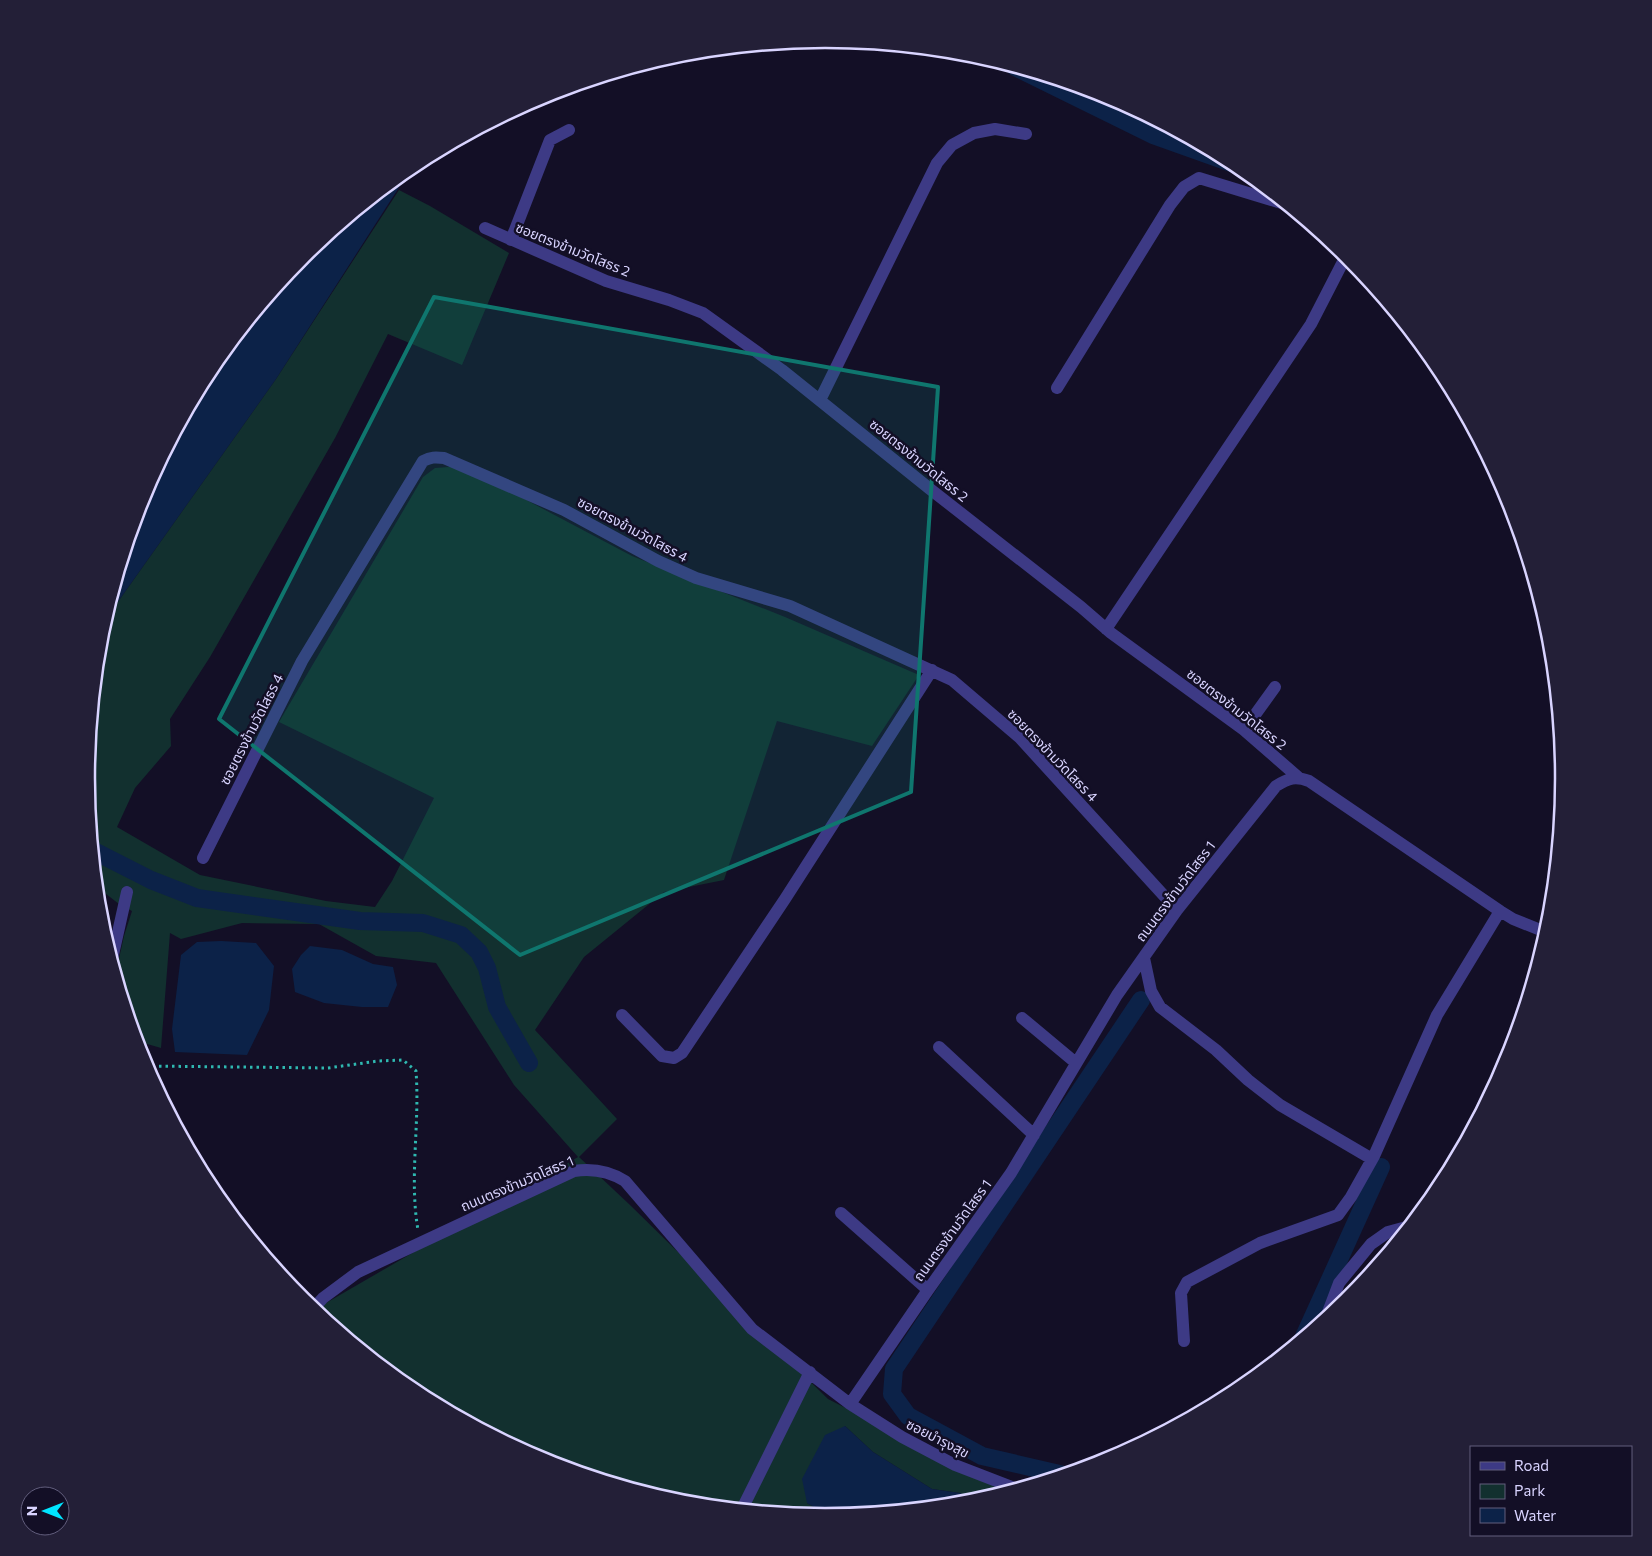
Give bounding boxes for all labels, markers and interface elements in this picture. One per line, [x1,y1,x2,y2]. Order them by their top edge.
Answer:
street label: ซอยตรงข้ามวัดโสธร 2 [513,218,633,280]
street label: ซอยตรงข้ามวัดโสธร 2 [866,415,972,505]
street label: ซอยตรงข้ามวัดโสธร 4 [575,493,692,566]
street label: ซอยตรงข้ามวัดโสธร 2 [1184,665,1290,753]
street label: ซอยตรงข้ามวัดโสธร 4 [216,670,287,787]
street label: ซอยตรงข้ามวัดโสธร 4 [1004,705,1102,805]
street label: ถนนตรงข้ามวัดโสธร 1 [1132,837,1218,945]
street label: ถนนตรงข้ามวัดโสธร 1 [458,1151,576,1215]
street label: ถนนตรงข้ามวัดโสธร 1 [909,1176,995,1284]
street label: ซอยบำรุงสุข [903,1415,972,1462]
legend [1470,1446,1632,1536]
text: Road [1514,1456,1549,1474]
text: Park [1514,1481,1545,1499]
north arrow [20,1486,70,1536]
text: N [23,1506,40,1516]
text: Water [1514,1506,1556,1524]

